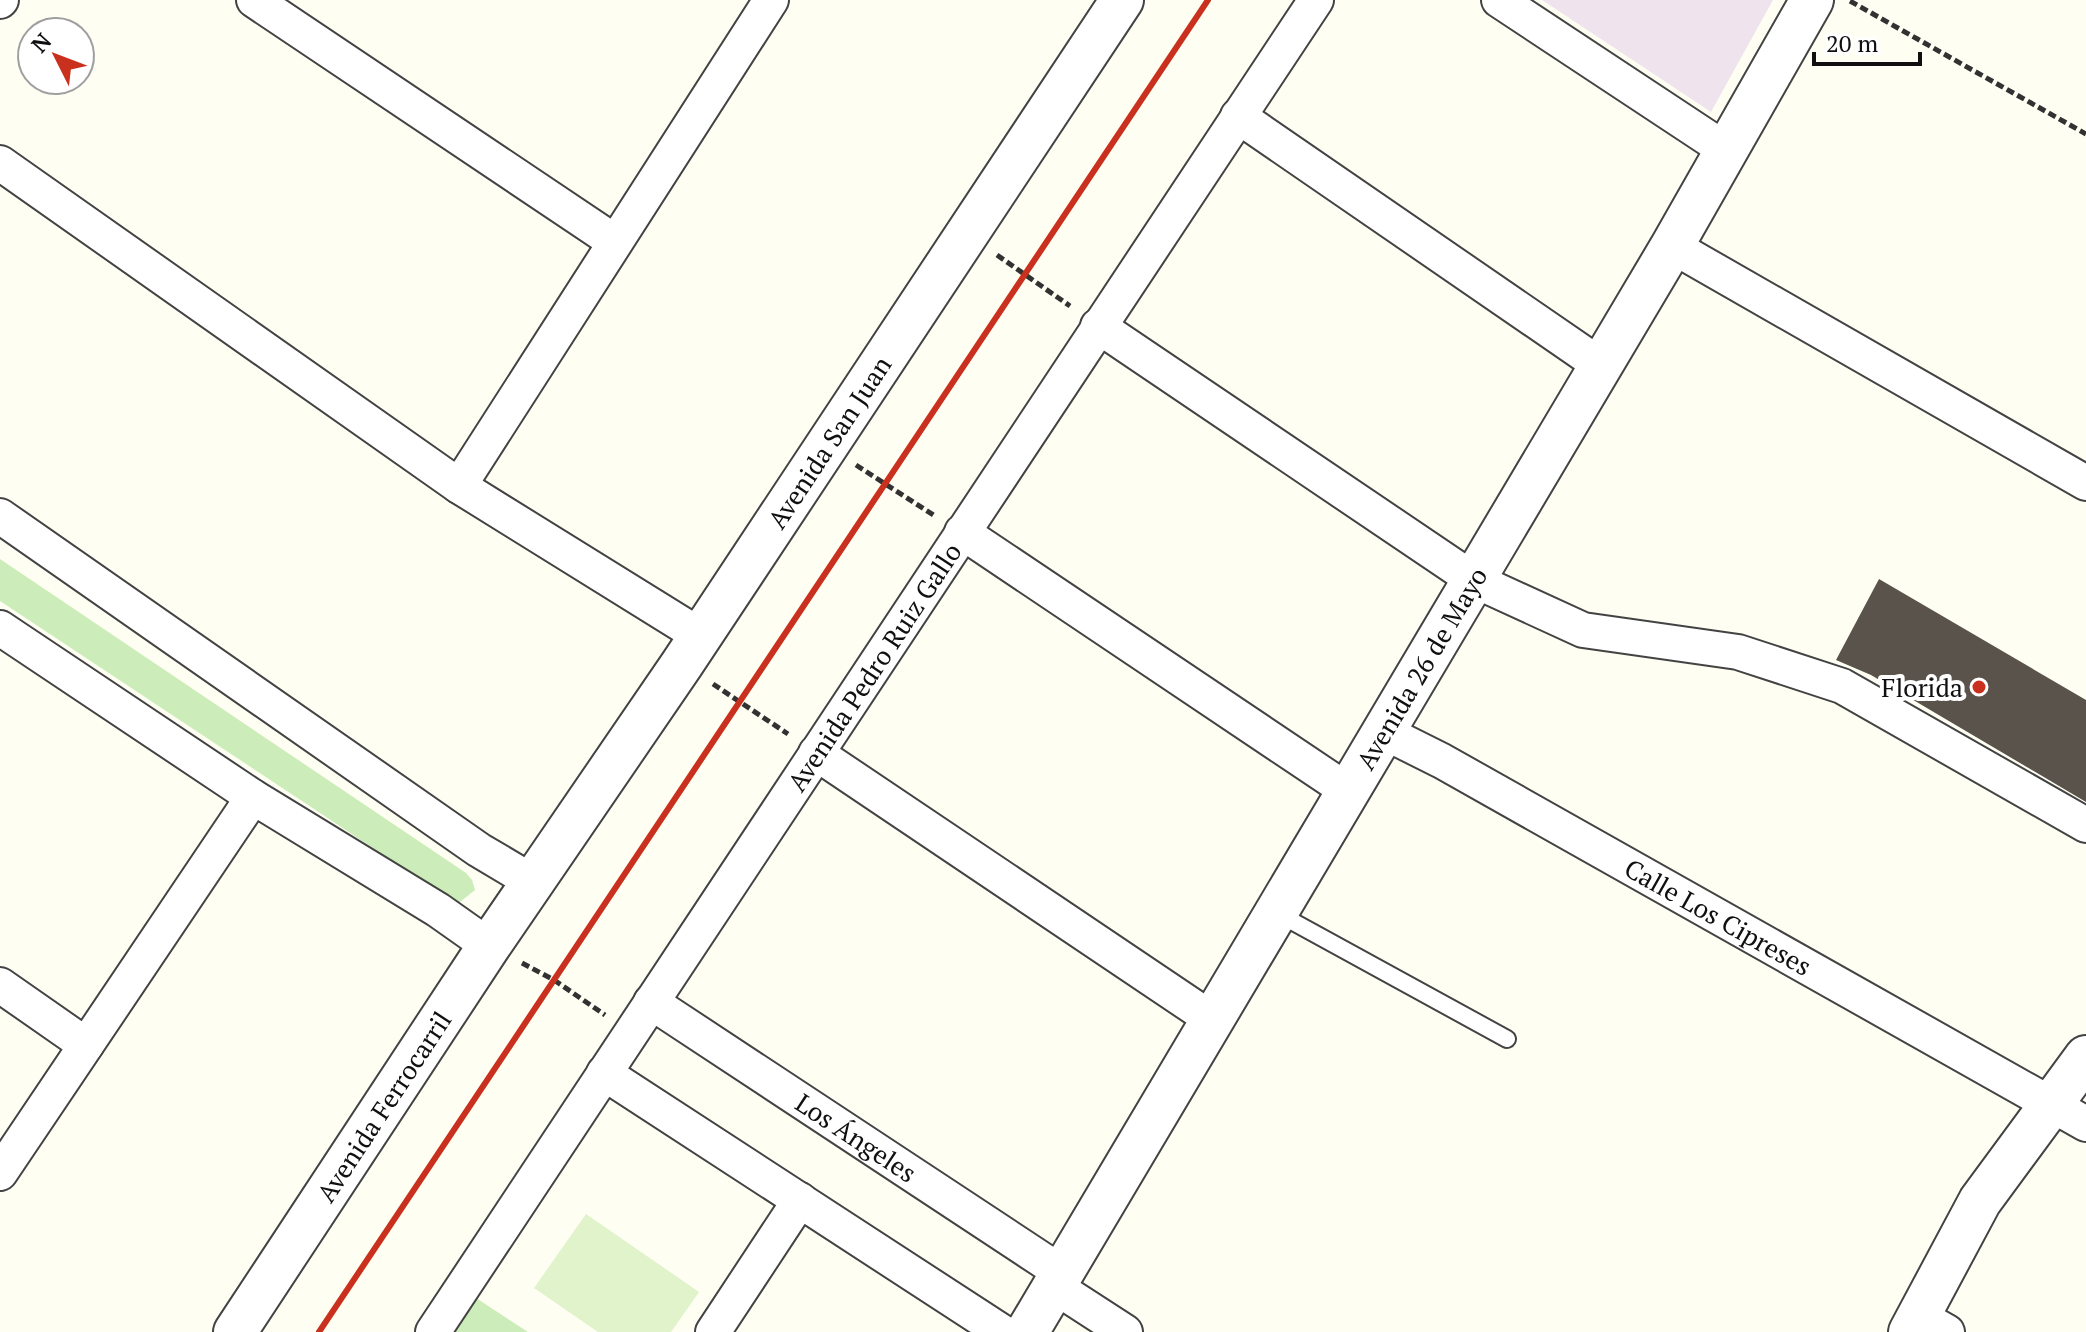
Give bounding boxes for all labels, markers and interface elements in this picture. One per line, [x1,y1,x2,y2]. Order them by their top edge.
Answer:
north arrow [16,16,96,96]
scale bar [1814,16,1920,66]
text: N [24,26,57,58]
text: 20 m [1826,27,1878,59]
street label: Avenida San Juan [760,349,898,535]
street label: Avenida Pedro Ruiz Gallo [779,536,969,798]
street label: Avenida 26 de Mayo [1348,561,1494,776]
place label: Florida [1881,670,1963,704]
marker: Florida [1970,678,1988,696]
street label: Calle Los Cipreses [1619,851,1818,983]
street label: Avenida Ferrocarril [308,1005,458,1208]
street label: Los Ángeles [789,1085,923,1190]

